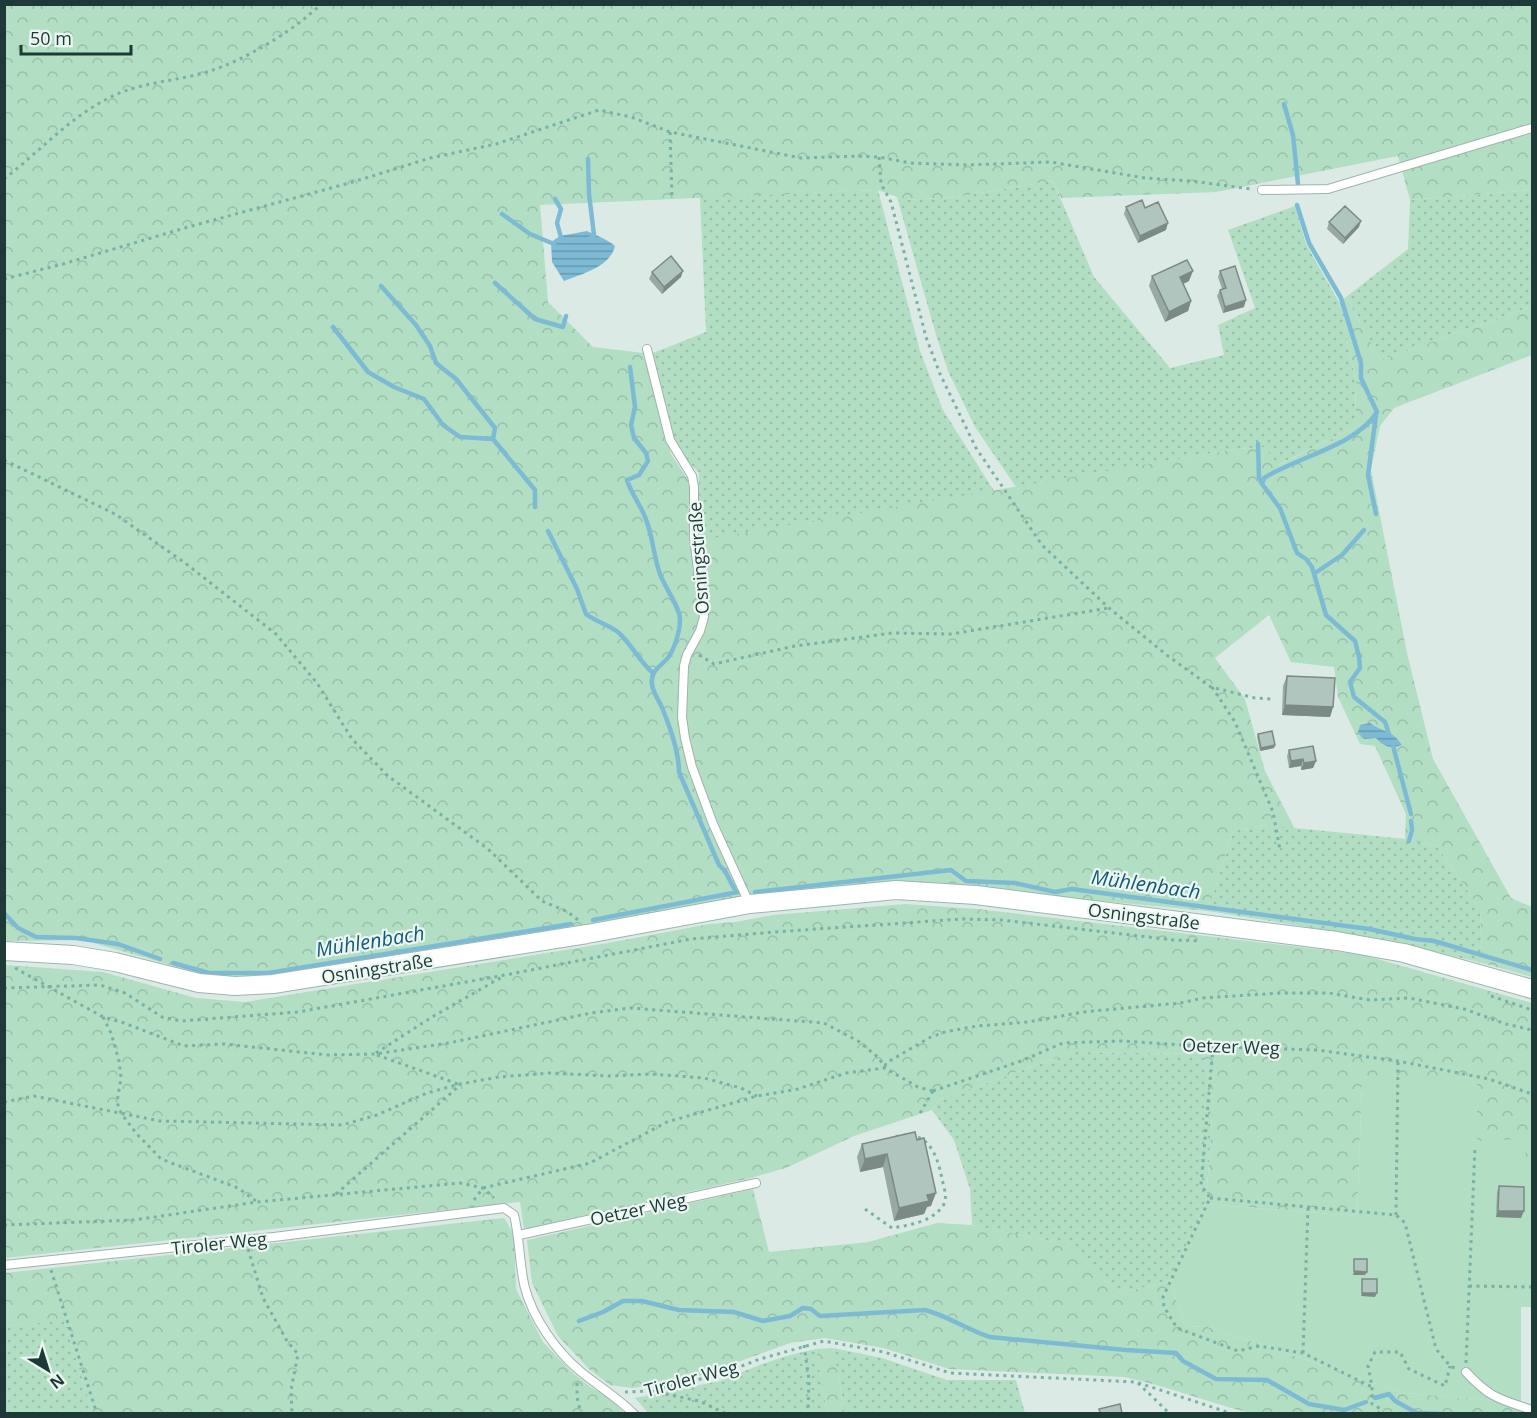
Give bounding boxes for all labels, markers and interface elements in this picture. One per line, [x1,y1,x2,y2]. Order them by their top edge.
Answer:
scale bar [21,18,130,56]
text: 50 m [30,26,72,50]
street label: Osningstraße [682,501,714,615]
water label: Mühlenbach [1090,863,1202,905]
street label: Osningstraße [1087,897,1201,935]
water label: Mühlenbach [314,919,426,963]
street label: Osningstraße [319,947,435,989]
street label: Oetzer Weg [1182,1032,1280,1060]
street label: Oetzer Weg [588,1187,688,1231]
street label: Tiroler Weg [170,1226,268,1260]
north arrow [18,1340,78,1400]
street label: Tiroler Weg [642,1354,741,1402]
text: N [45,1369,69,1394]

